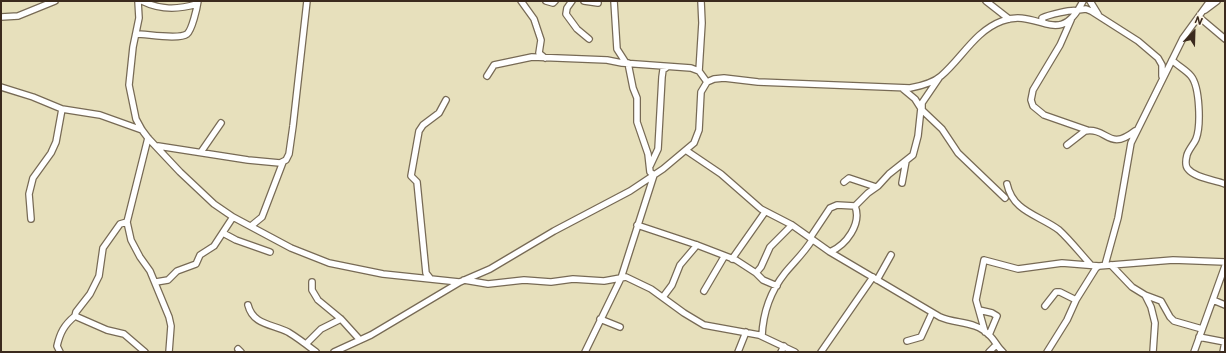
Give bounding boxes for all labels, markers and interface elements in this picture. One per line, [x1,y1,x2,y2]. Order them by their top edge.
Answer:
north arrow [1174,12,1214,52]
text: N [1193,13,1205,28]

